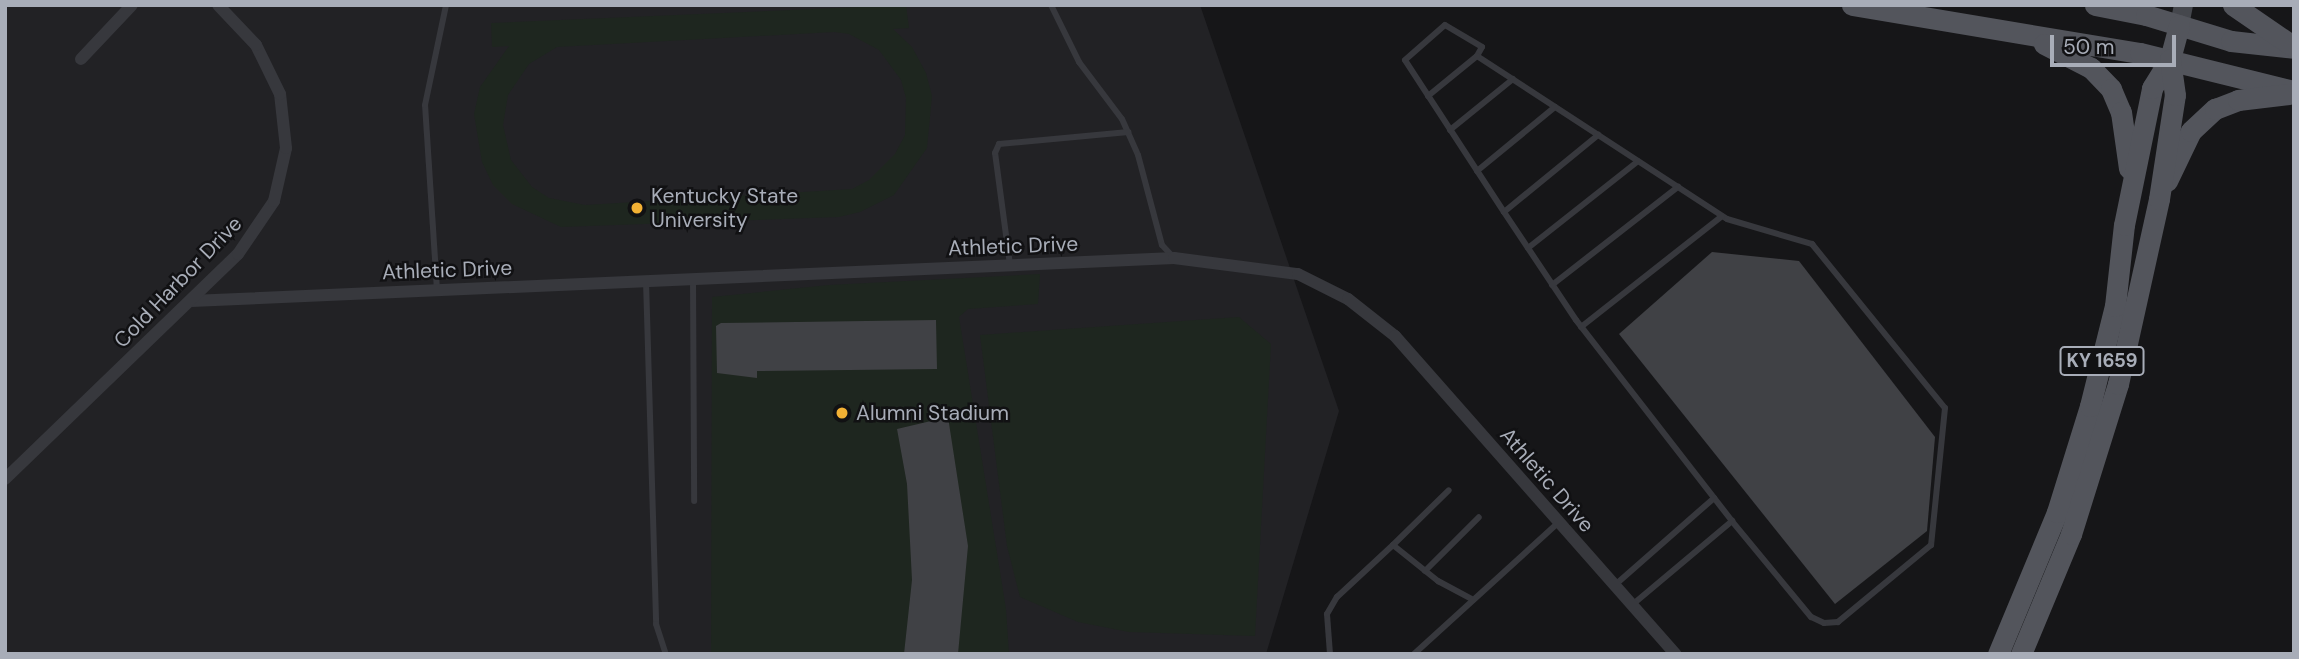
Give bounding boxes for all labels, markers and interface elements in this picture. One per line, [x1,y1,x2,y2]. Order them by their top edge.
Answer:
scale bar [2054,21,2180,65]
text: 50 m [2063,33,2114,61]
place label: Kentucky State University [651,183,798,233]
marker: Kentucky State University [629,200,645,216]
street label: Cold Harbor Drive [109,211,247,353]
street label: Athletic Drive [947,231,1079,261]
street label: Athletic Drive [381,255,513,285]
road number: KY 1659 [2058,346,2146,376]
place label: Alumni Stadium [856,400,1009,426]
marker: Alumni Stadium [834,405,850,421]
street label: Athletic Drive [1495,423,1599,537]

